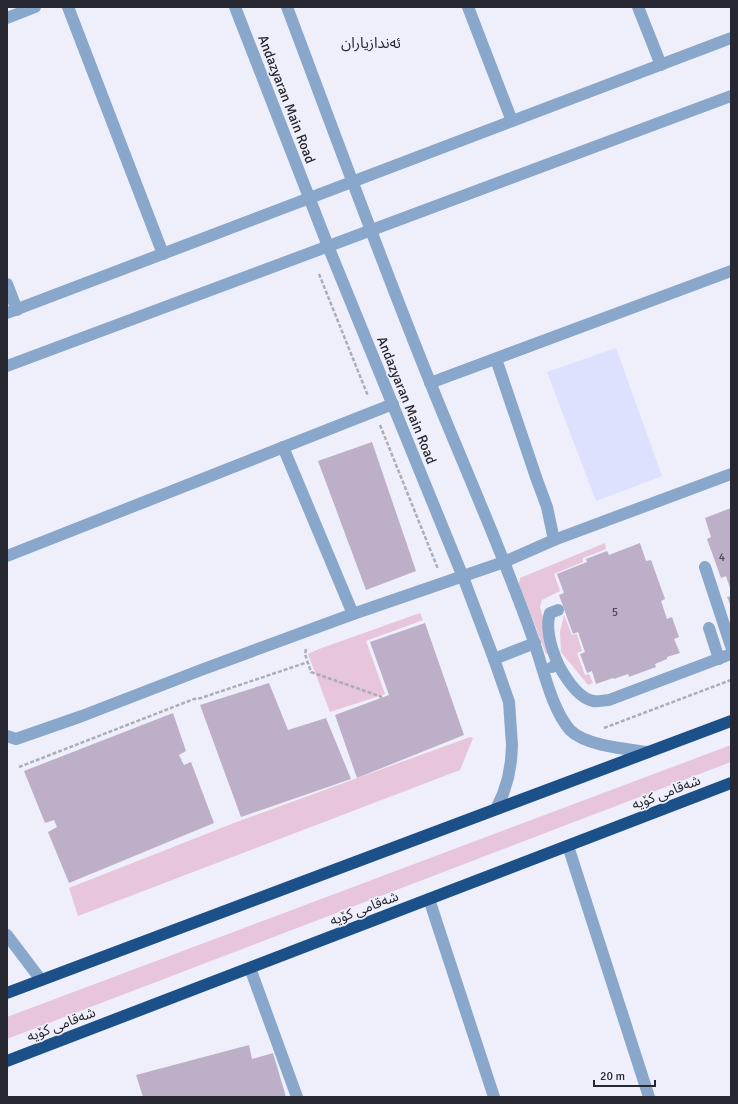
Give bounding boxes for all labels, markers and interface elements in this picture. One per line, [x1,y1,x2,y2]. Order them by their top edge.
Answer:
street label: Andazyaran Main Road [254,33,319,166]
district label: ئەندازیاران [341,34,401,52]
street label: Andazyaran Main Road [373,334,440,467]
house number: 4 [719,550,726,565]
house number: 5 [612,605,618,620]
street label: شەقامی کۆیە [629,772,703,813]
street label: شەقامی کۆیە [327,888,401,929]
street label: شەقامی کۆیە [24,1004,98,1045]
scale bar [594,1062,655,1088]
text: 20 m [600,1069,625,1084]

